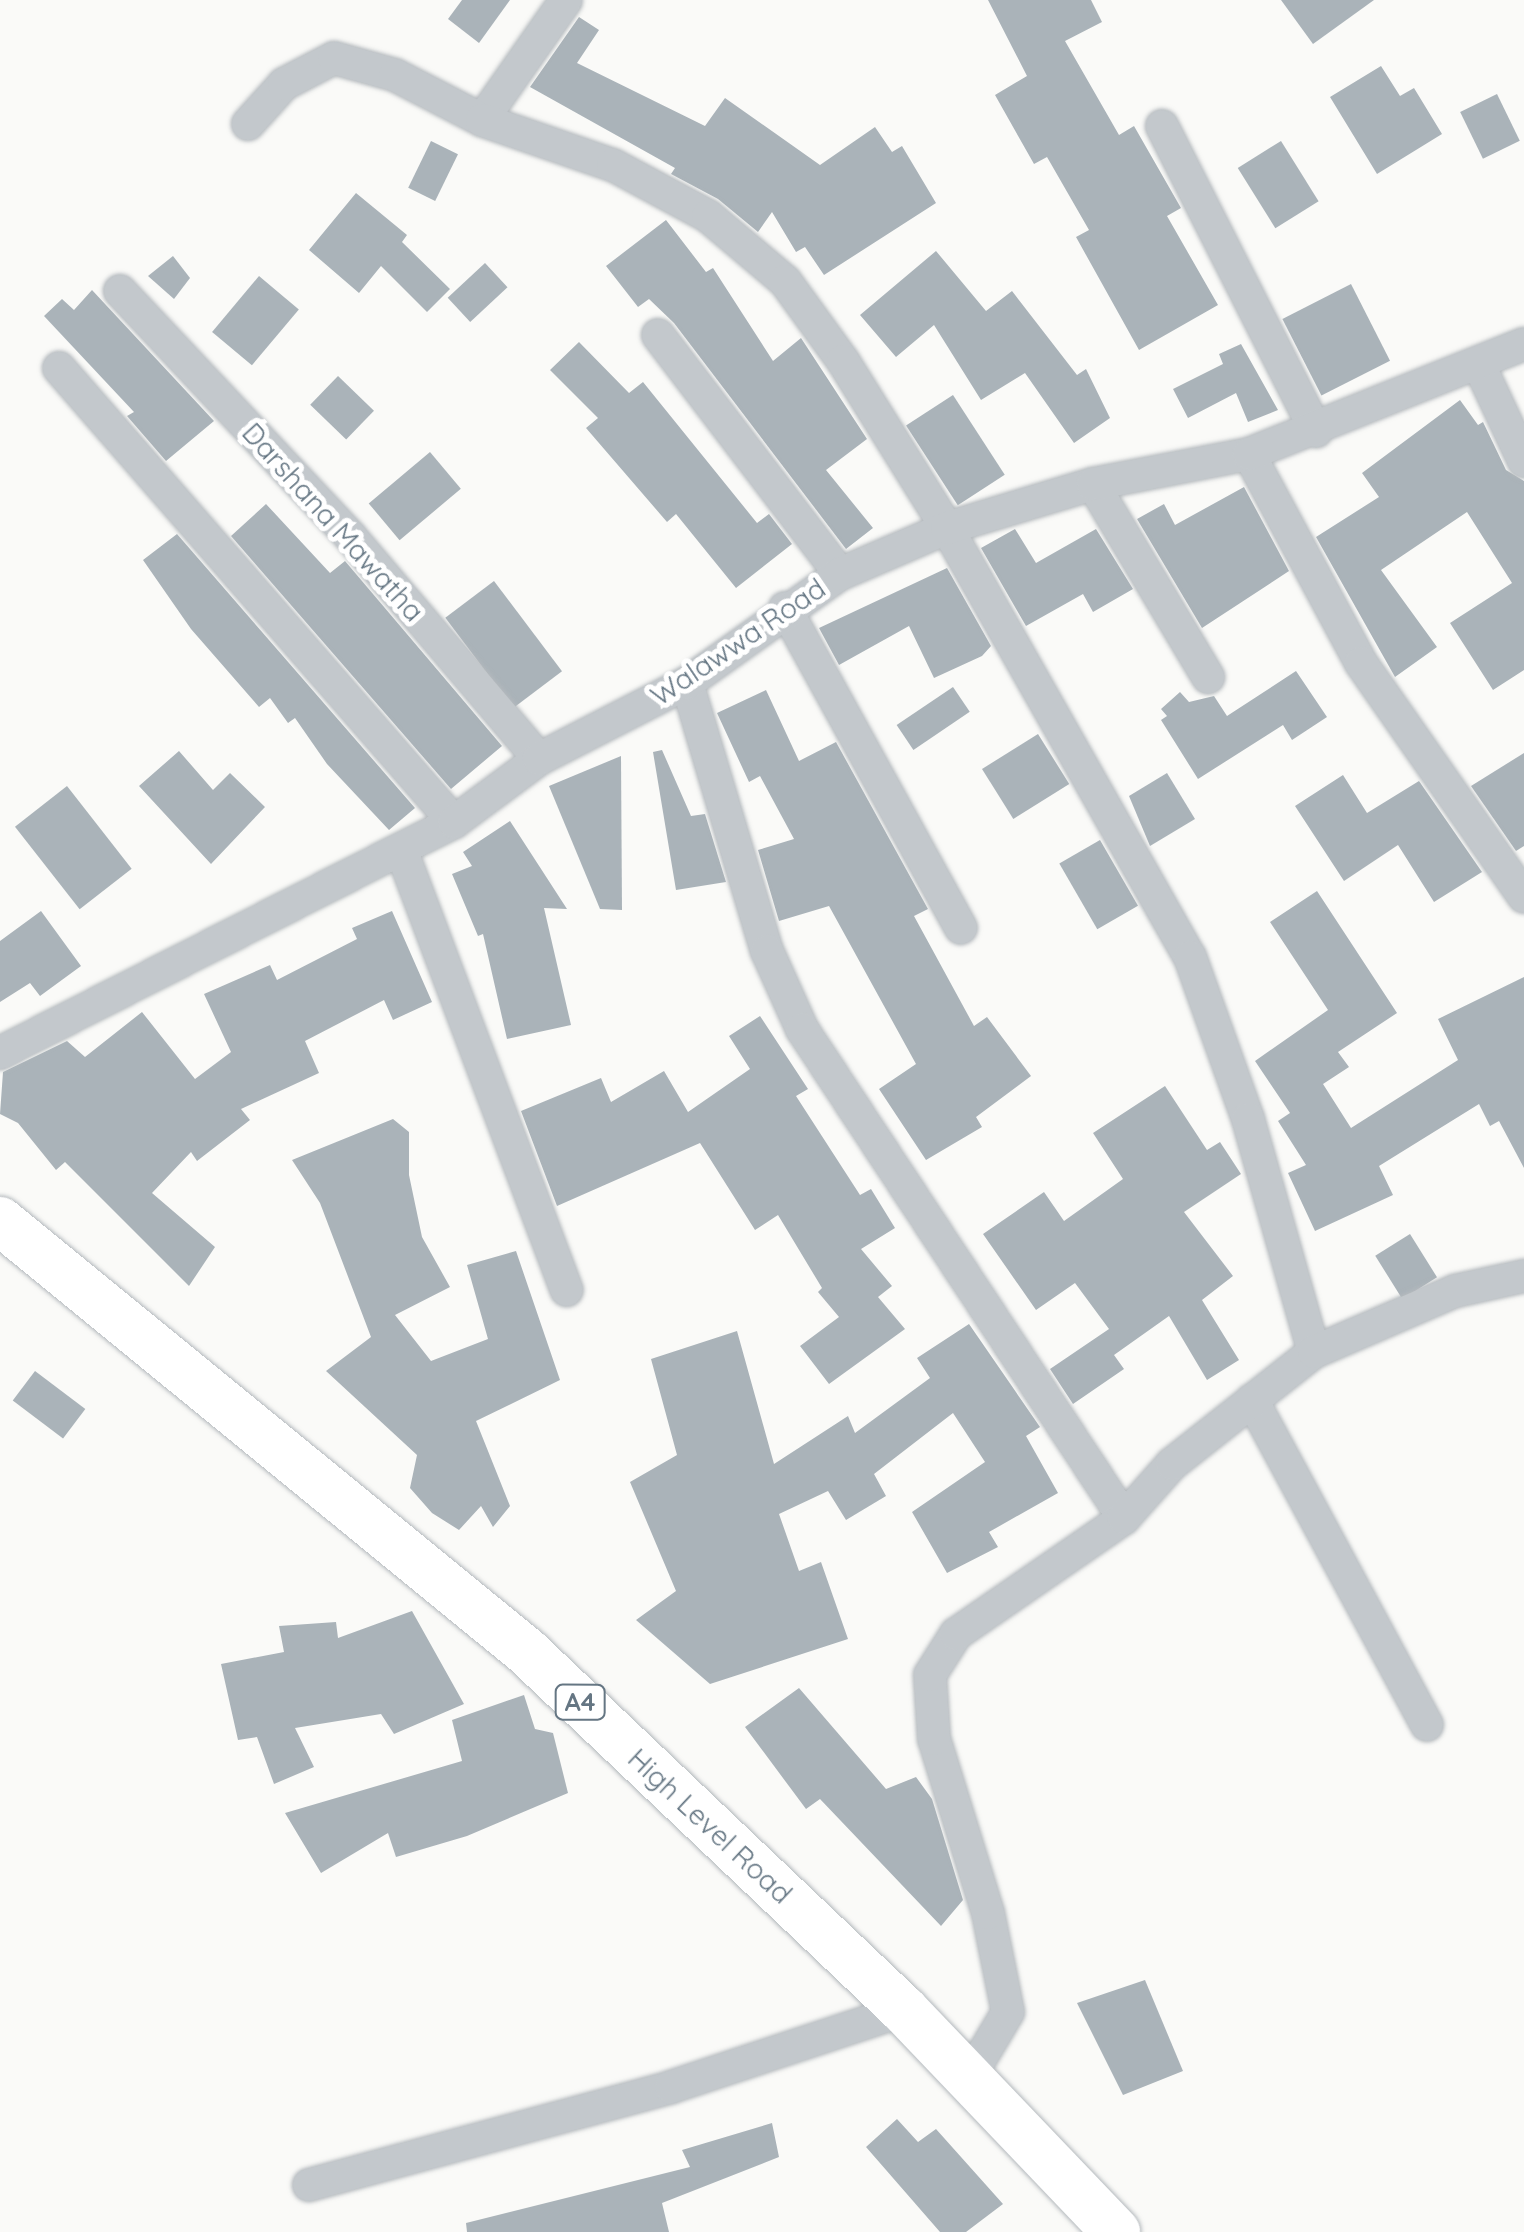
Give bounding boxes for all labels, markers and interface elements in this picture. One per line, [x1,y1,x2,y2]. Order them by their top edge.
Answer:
street label: Darshana Mawatha [235,416,431,628]
street label: Walawwa Road [644,571,832,713]
road number: A4 [552,1682,608,1722]
street label: High Level Road [621,1741,799,1911]

